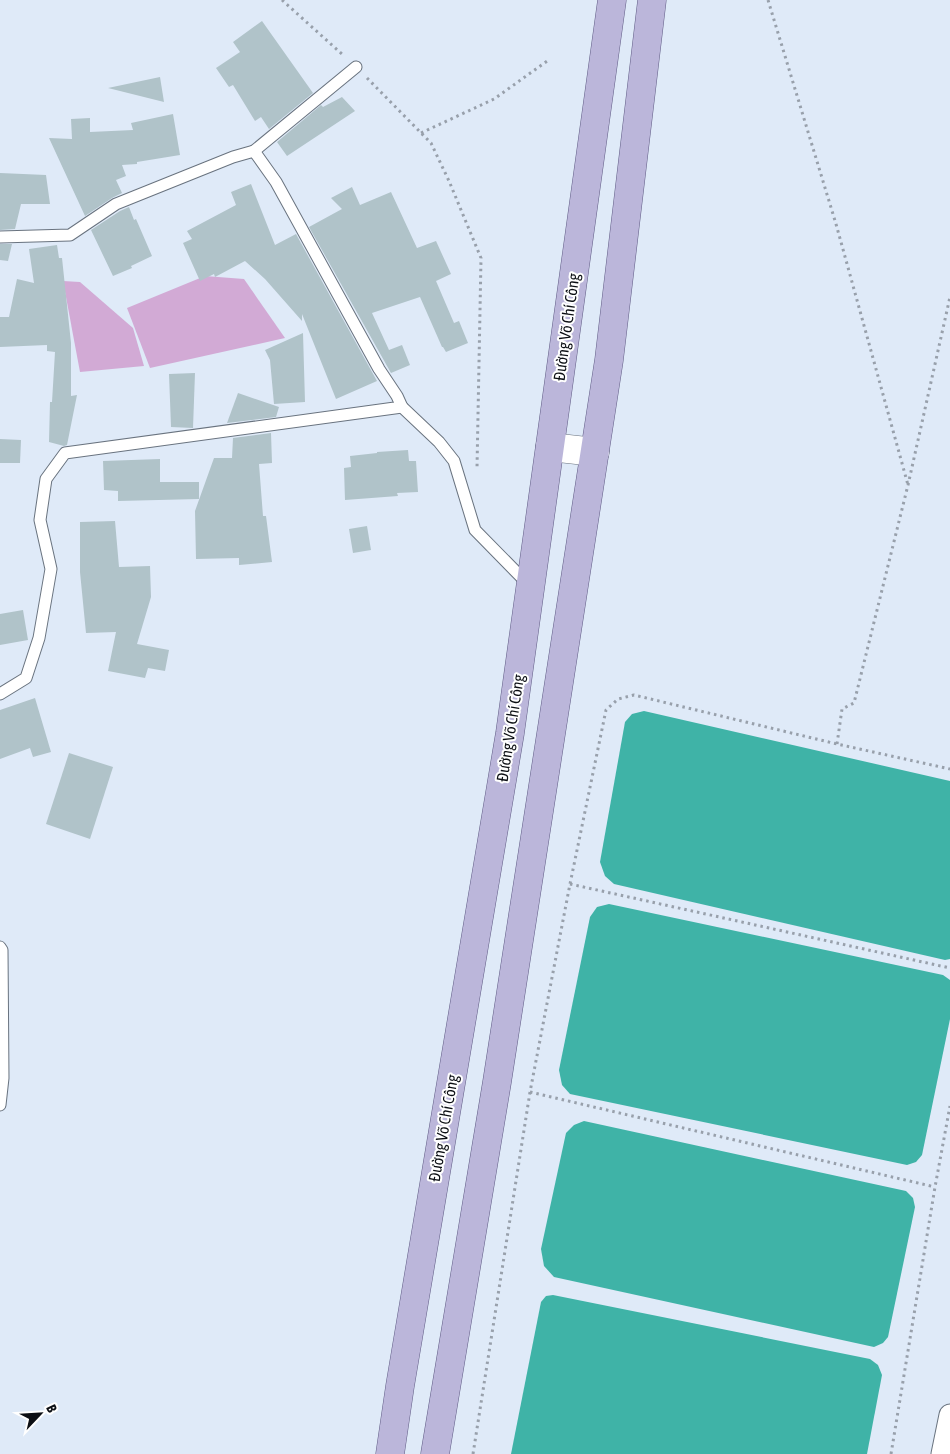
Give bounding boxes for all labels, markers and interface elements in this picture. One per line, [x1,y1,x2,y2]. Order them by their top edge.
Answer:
street label: Đường Võ Chí Công [550,272,583,382]
street label: Đường Võ Chí Công [493,673,528,783]
street label: Đường Võ Chí Công [425,1073,462,1183]
north arrow [15,1389,65,1439]
text: B [43,1402,61,1415]

